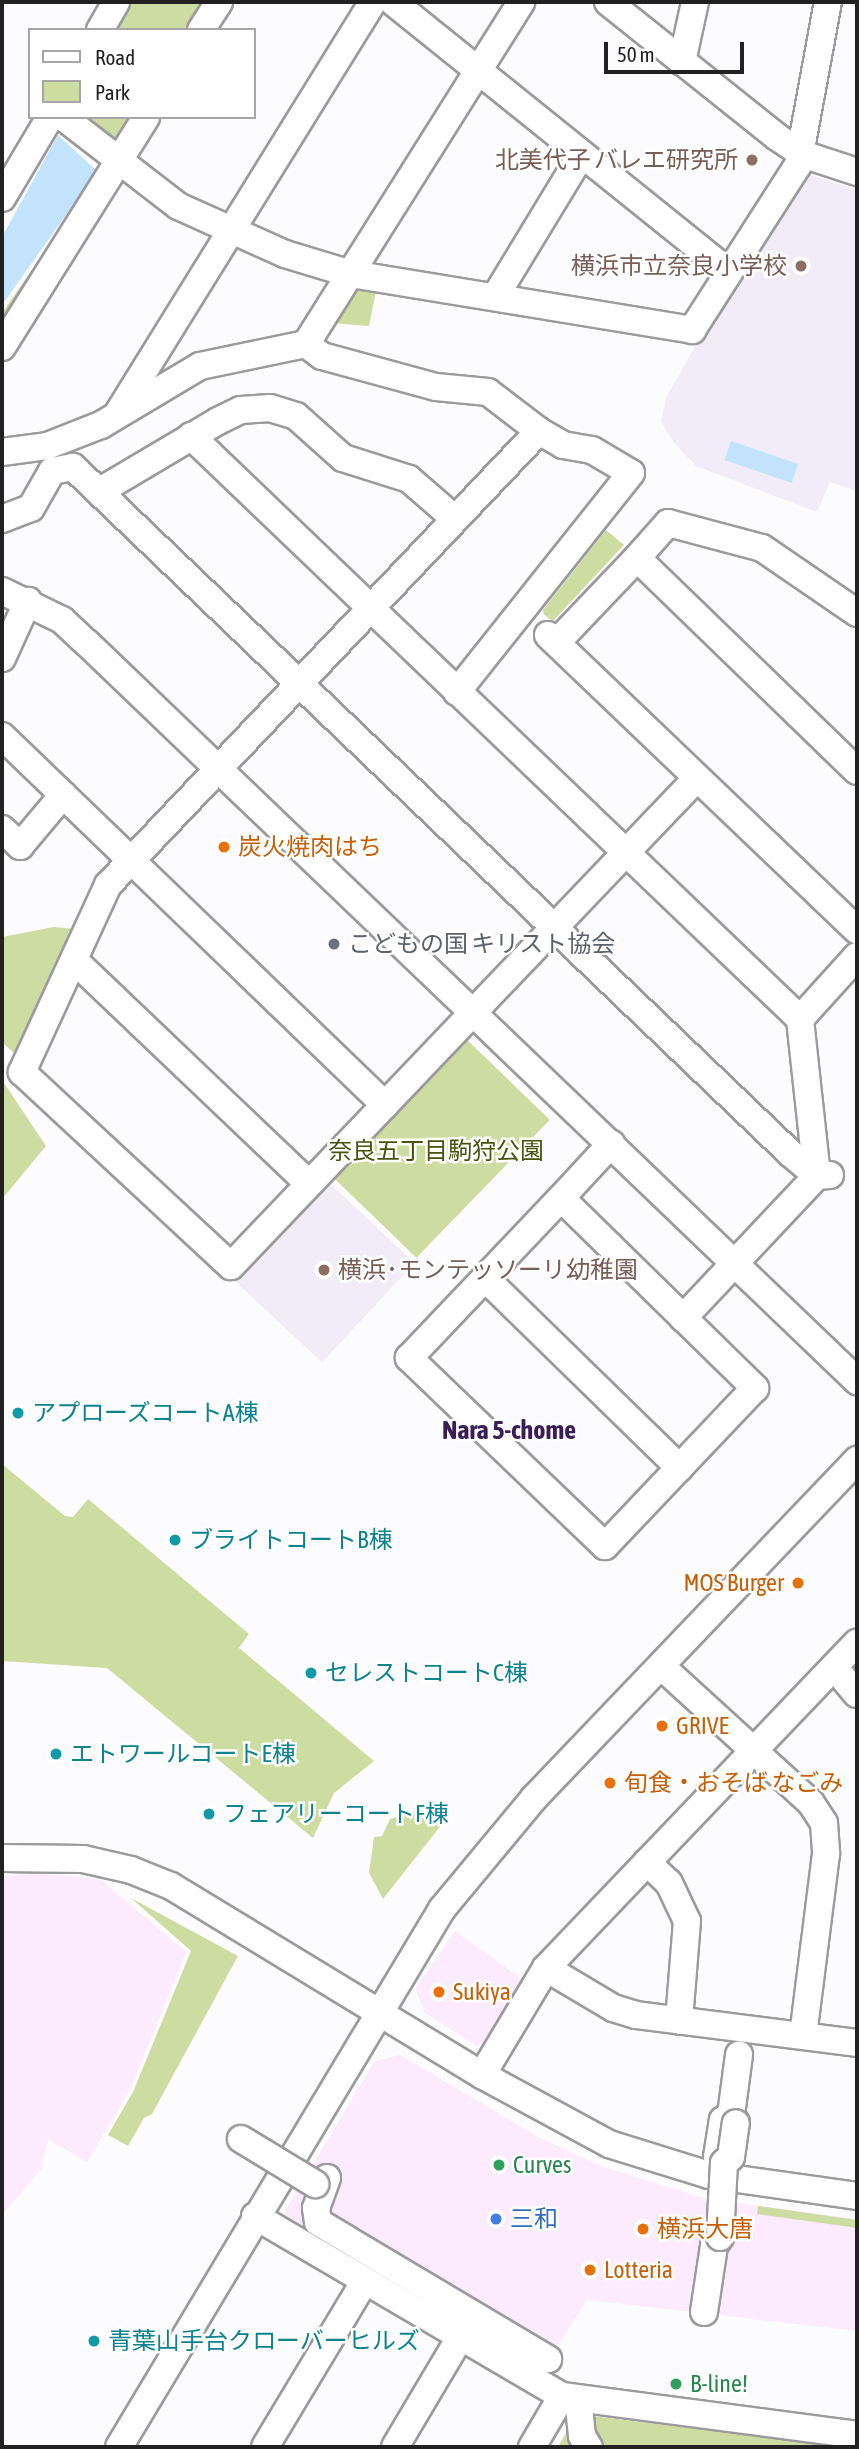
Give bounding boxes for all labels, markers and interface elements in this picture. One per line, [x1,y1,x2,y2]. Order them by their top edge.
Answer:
legend [28,28,256,119]
scale bar [607,28,747,72]
text: 50 m [617,42,655,66]
text: Road [95,45,135,69]
text: Park [95,80,130,104]
place label: 北美代子 バレエ研究所 [495,146,738,174]
marker: 北美代子 バレエ研究所 [744,152,760,168]
place label: 横浜市立奈良小学校 [571,252,787,280]
marker: 横浜市立奈良小学校 [793,258,809,274]
place label: 炭火焼肉はち [238,833,382,861]
marker: 炭火焼肉はち [216,839,232,855]
place label: こどもの国 キリスト協会 [348,930,615,958]
marker: こどもの国 キリスト協会 [326,936,342,952]
park label: 奈良五丁目駒狩公園 [328,1137,544,1165]
place label: 横浜･モンテッソーリ幼稚園 [338,1256,638,1284]
marker: 横浜･モンテッソーリ幼稚園 [316,1262,332,1278]
place label: アプローズコートA棟 [32,1399,260,1427]
marker: アプローズコートA棟 [10,1405,26,1421]
district label: Nara 5-chome [442,1415,576,1447]
place label: ブライトコートB棟 [189,1526,392,1554]
marker: ブライトコートB棟 [167,1532,183,1548]
place label: MOS Burger [683,1569,784,1597]
marker: MOS Burger [790,1575,806,1591]
place label: セレストコートC棟 [325,1659,528,1687]
marker: セレストコートC棟 [303,1665,319,1681]
place label: GRIVE [676,1712,729,1740]
marker: GRIVE [654,1718,670,1734]
place label: エトワールコートE棟 [70,1740,296,1768]
marker: エトワールコートE棟 [48,1746,64,1762]
place label: 旬食・おそば なごみ [624,1769,843,1797]
marker: 旬食・おそば なごみ [602,1775,618,1791]
place label: フェアリーコートF棟 [223,1800,449,1828]
marker: フェアリーコートF棟 [201,1806,217,1822]
place label: Sukiya [453,1978,511,2006]
marker: Sukiya [431,1984,447,2000]
place label: Curves [513,2151,571,2179]
marker: Curves [491,2157,507,2173]
place label: 三和 [510,2205,558,2233]
marker: 三和 [488,2211,504,2227]
place label: 横浜大唐 [657,2215,753,2243]
marker: 横浜大唐 [635,2221,651,2237]
place label: Lotteria [604,2256,673,2284]
marker: Lotteria [582,2262,598,2278]
place label: 青葉山手台クローバーヒルズ [108,2327,420,2355]
marker: 青葉山手台クローバーヒルズ [86,2333,102,2349]
place label: B-line! [690,2370,748,2398]
marker: B-line! [668,2376,684,2392]

